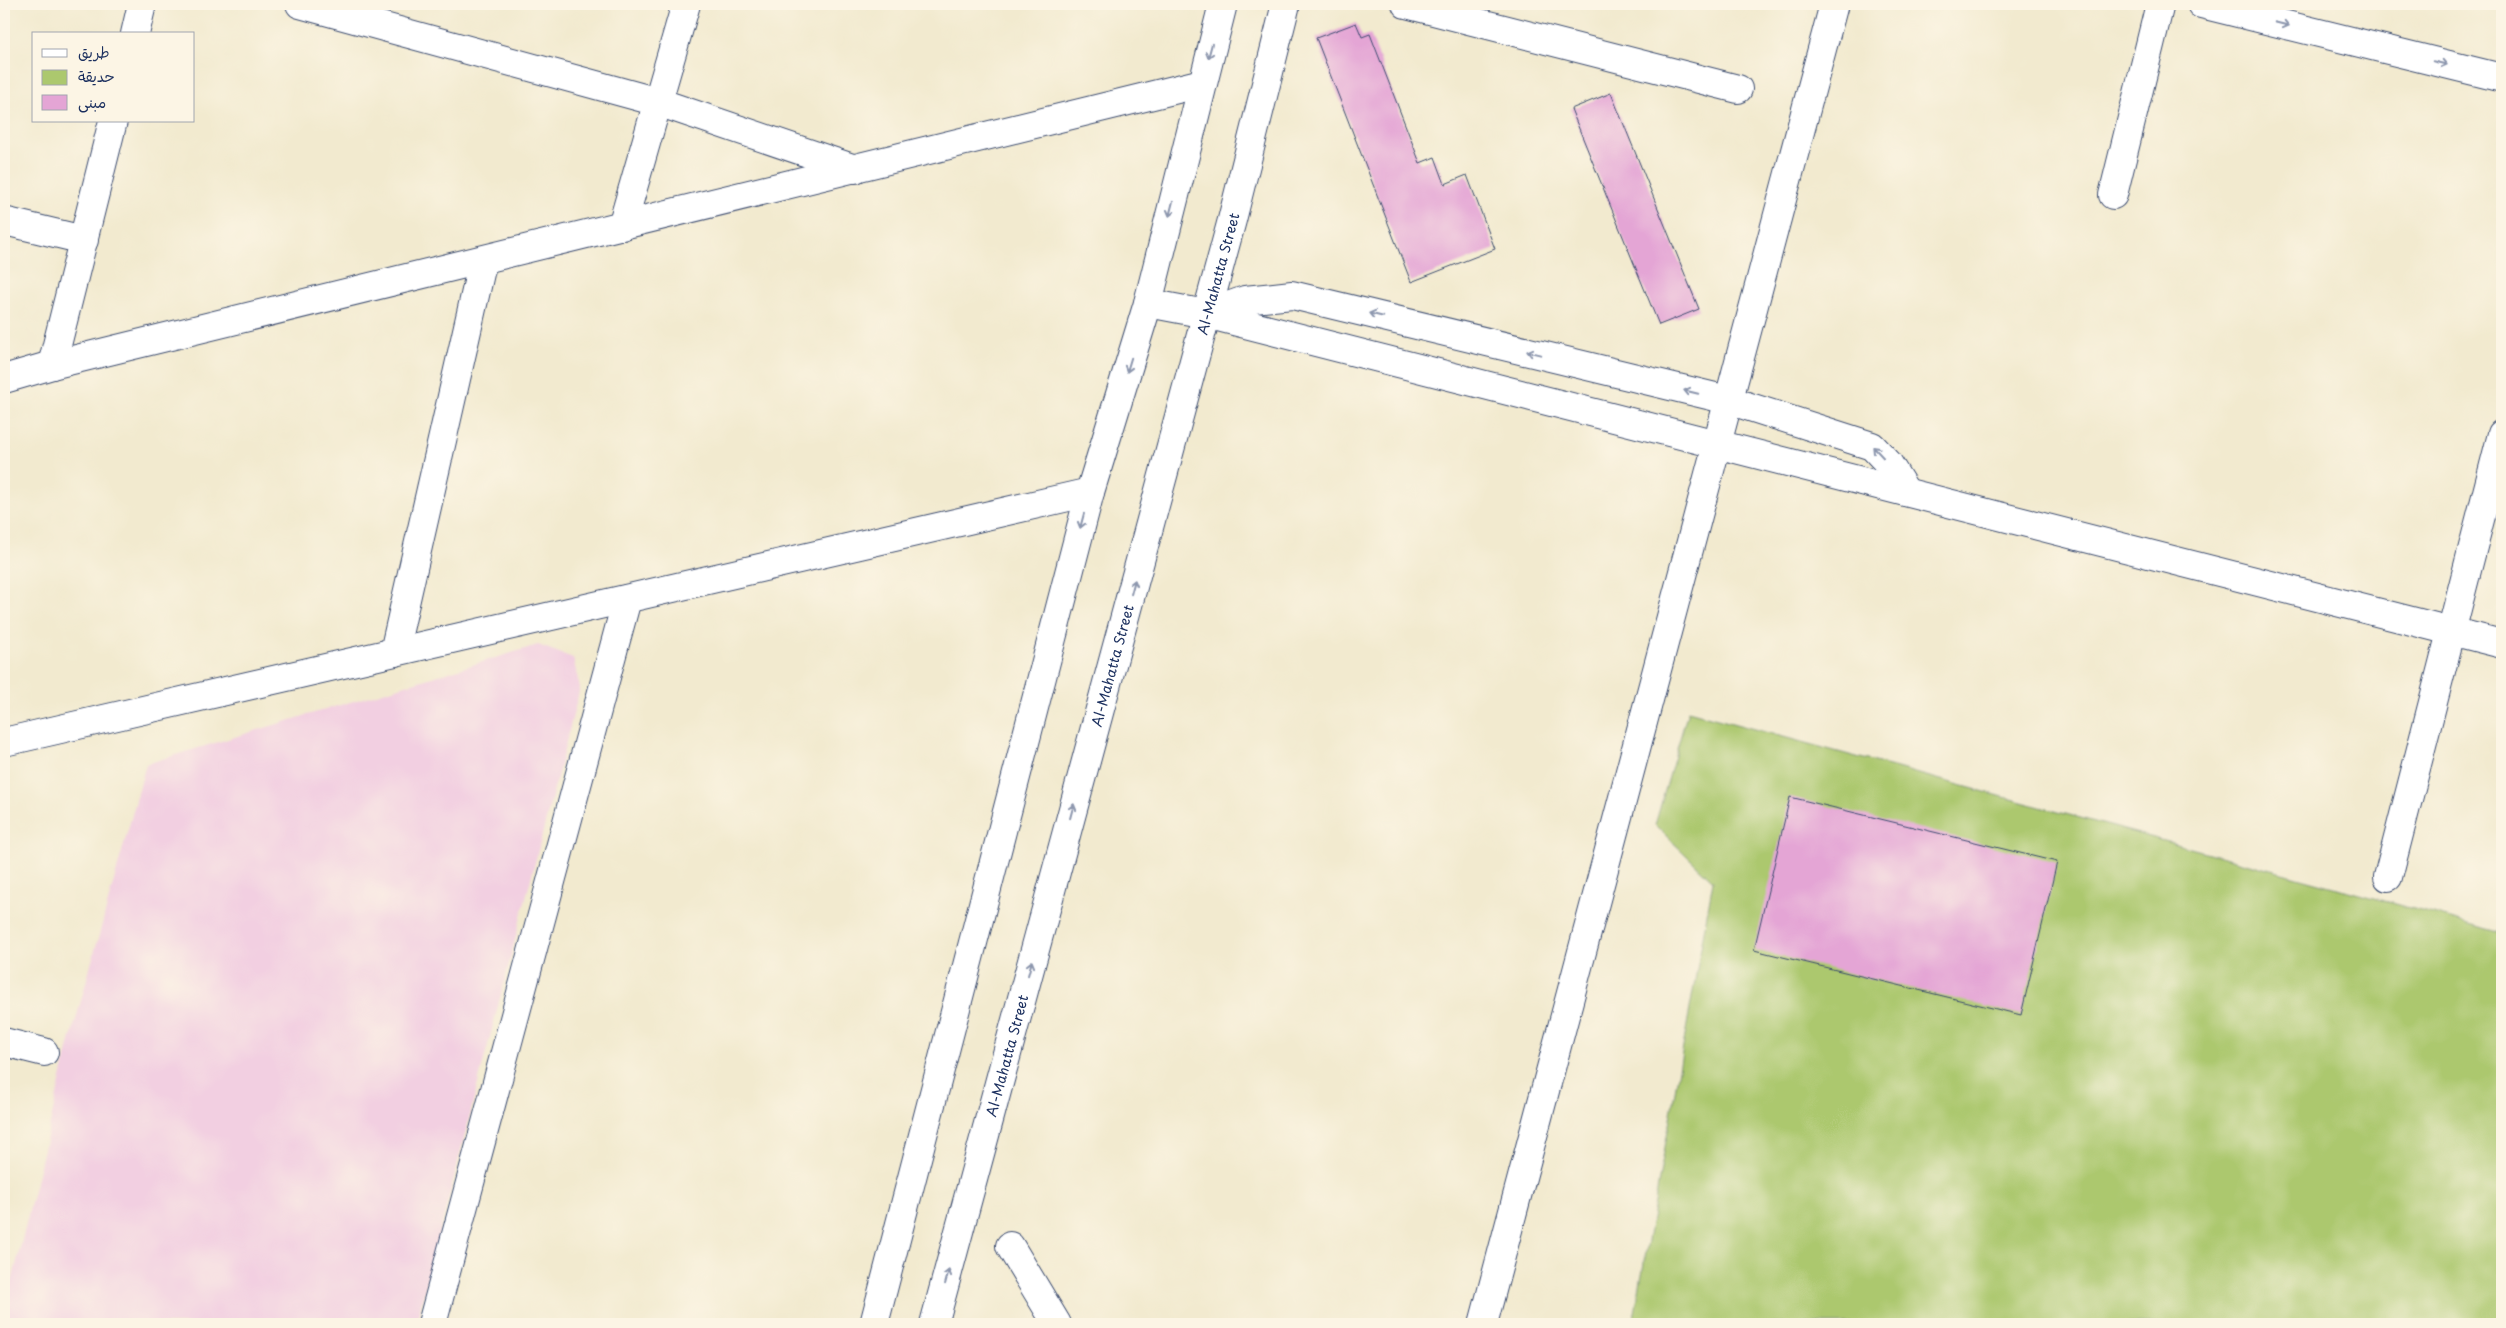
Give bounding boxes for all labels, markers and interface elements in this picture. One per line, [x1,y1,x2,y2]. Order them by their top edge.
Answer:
one-way arrow [2273,20,2289,29]
legend [32,32,195,122]
text: طريق [78,40,110,63]
one-way arrow [1205,42,1214,58]
one-way arrow [2431,59,2447,68]
text: حديقة [78,64,115,87]
text: مبنى [78,90,106,113]
one-way arrow [1166,200,1175,216]
street label: Al-Mahatta Street [1191,210,1244,337]
one-way arrow [1368,310,1384,319]
one-way arrow [1526,348,1542,357]
one-way arrow [1123,357,1133,373]
one-way arrow [1684,387,1700,396]
one-way arrow [1872,446,1884,459]
one-way arrow [1077,513,1086,529]
one-way arrow [1129,579,1138,595]
street label: Al-Mahatta Street [1085,602,1138,729]
one-way arrow [1068,804,1078,820]
one-way arrow [1026,961,1035,977]
street label: Al-Mahatta Street [980,992,1033,1119]
one-way arrow [942,1270,952,1286]

